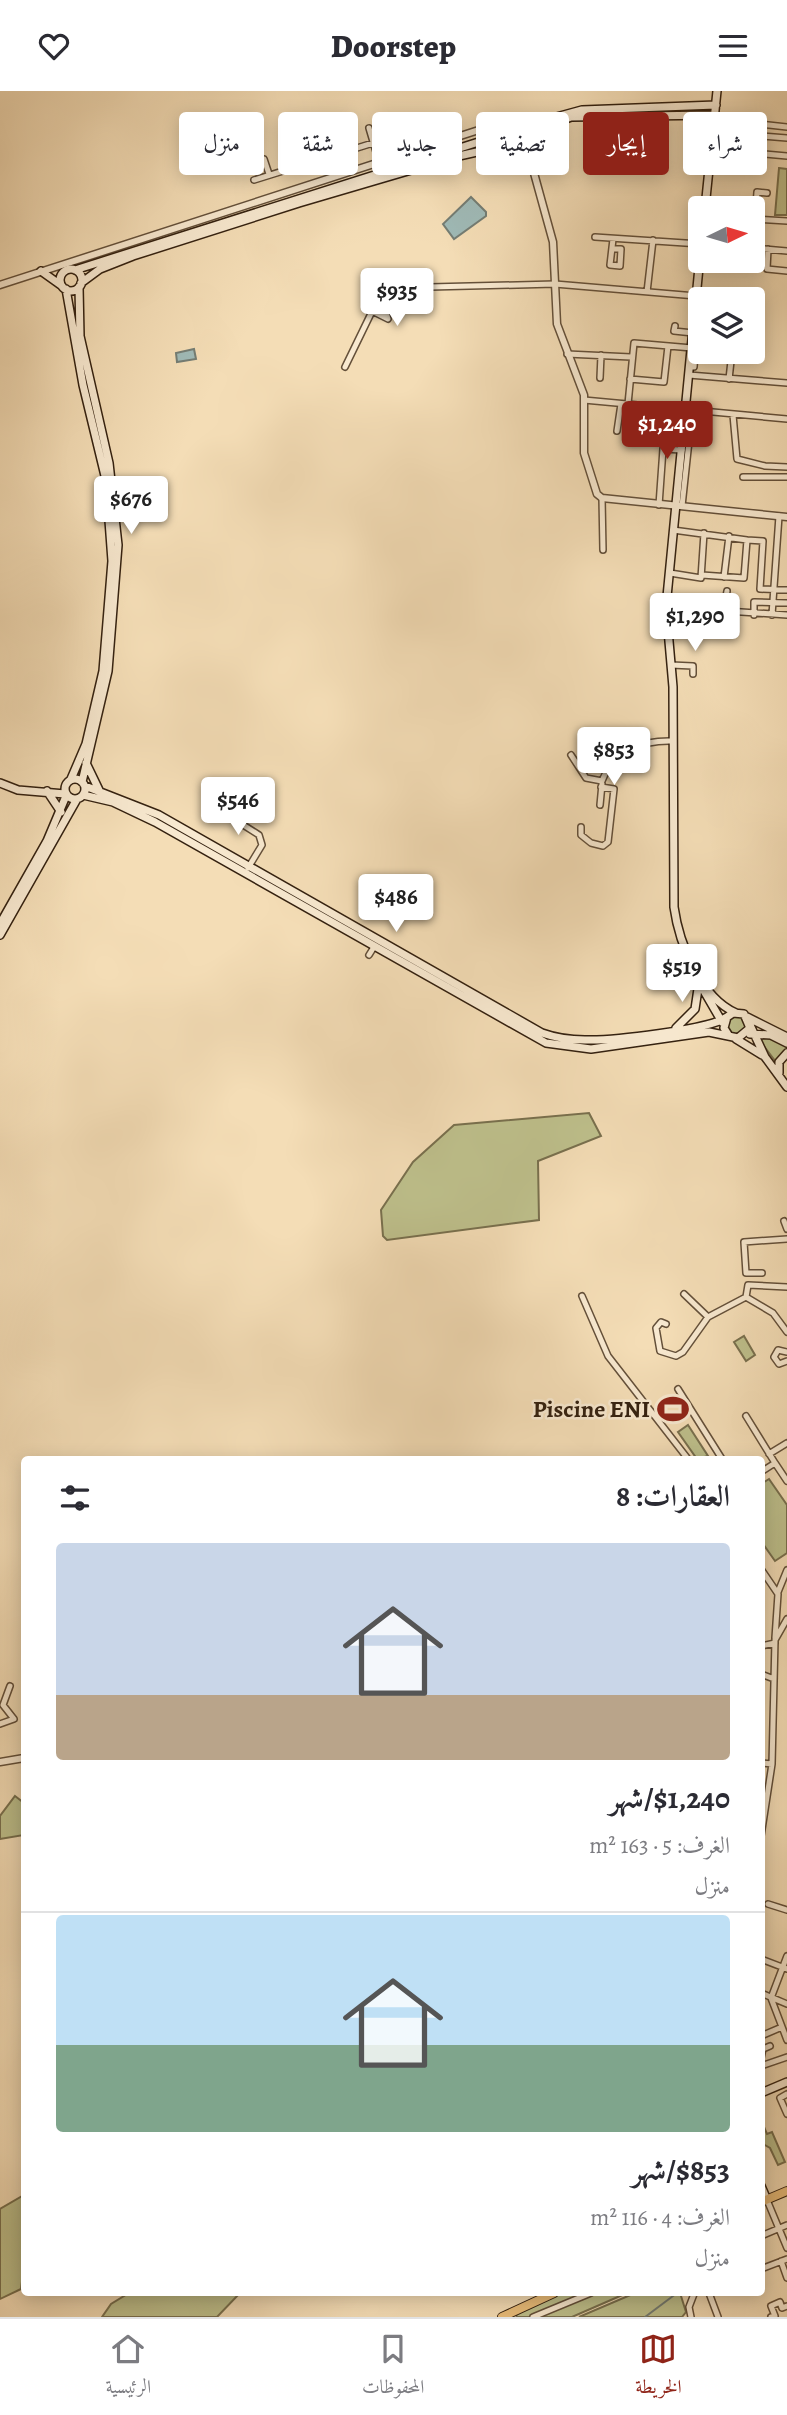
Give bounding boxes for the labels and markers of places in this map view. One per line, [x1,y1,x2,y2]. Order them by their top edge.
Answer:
pin: $935 [356,268,438,328]
pin: $1,240 [610,401,724,461]
pin: $676 [90,477,172,536]
pin: $1,290 [638,594,752,653]
pin: $853 [573,727,655,787]
pin: $546 [197,777,279,837]
pin: $486 [355,875,437,934]
pin: $519 [641,944,723,1004]
sports icon: Piscine ENI [656,1392,690,1426]
place label: Piscine ENI [533,1393,650,1425]

